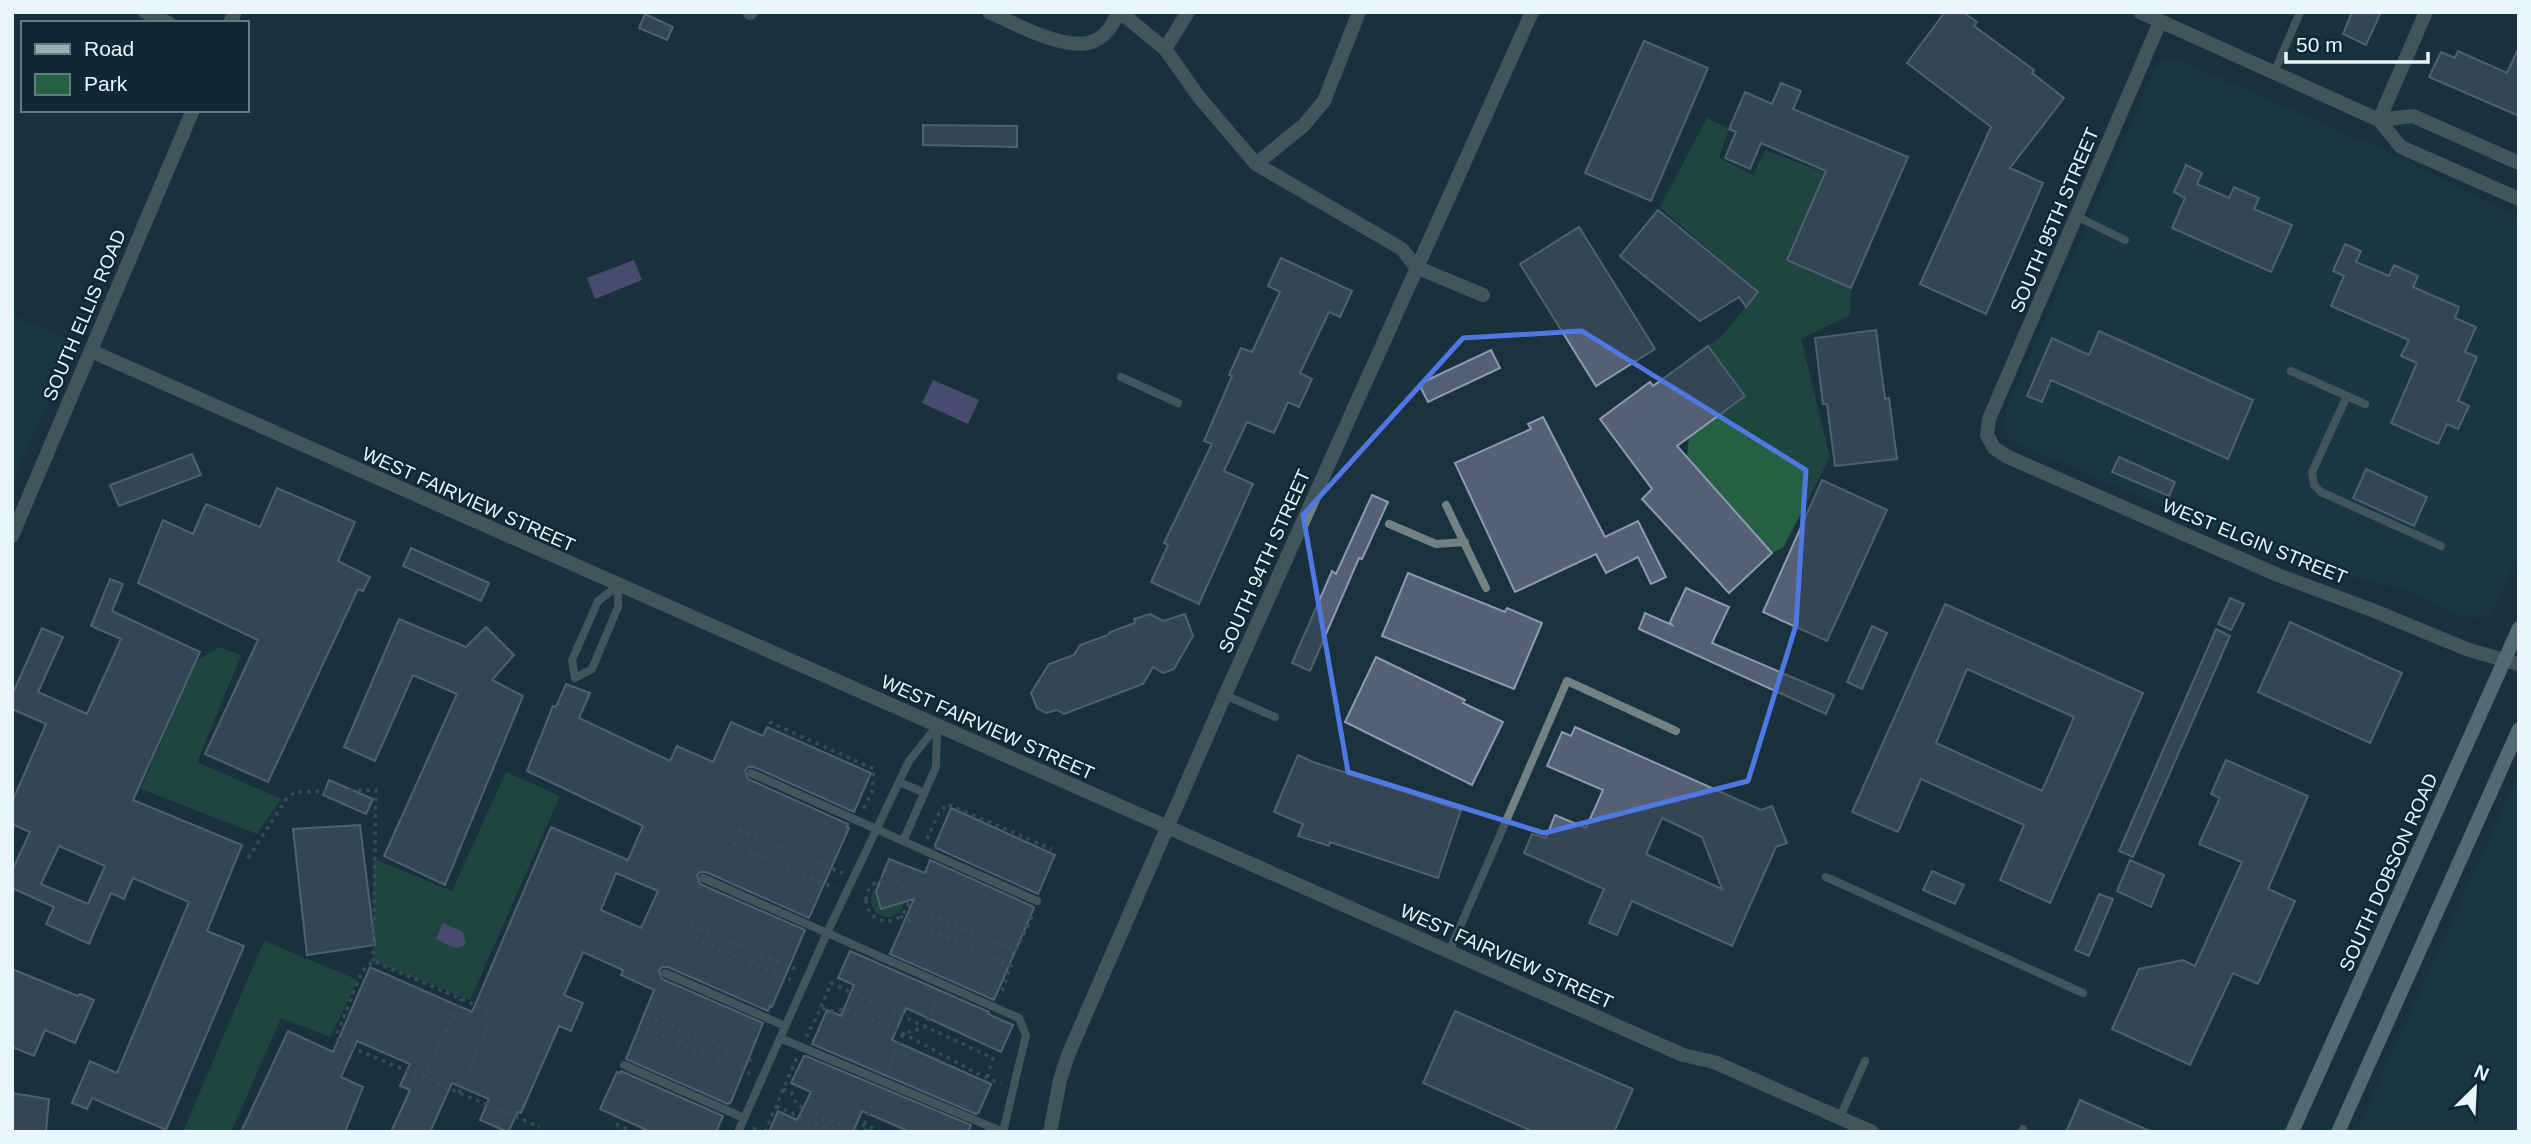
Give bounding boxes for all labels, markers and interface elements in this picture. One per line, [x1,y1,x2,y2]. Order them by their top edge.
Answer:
legend [21,21,248,112]
scale bar [2286,21,2428,65]
text: 50 m [2296,33,2343,56]
text: Road [84,37,134,60]
text: Park [84,72,128,95]
street label: SOUTH 95TH STREET [2006,124,2103,316]
street label: SOUTH ELLIS ROAD [39,227,130,404]
street label: WEST FAIRVIEW STREET [359,443,579,556]
street label: SOUTH 94TH STREET [1214,466,1315,656]
street label: WEST ELGIN STREET [2160,495,2350,588]
street label: WEST FAIRVIEW STREET [878,671,1098,784]
street label: SOUTH DOBSON ROAD [2335,770,2442,974]
street label: WEST FAIRVIEW STREET [1397,900,1617,1013]
north arrow [2440,1053,2510,1123]
text: N [2471,1061,2492,1085]

